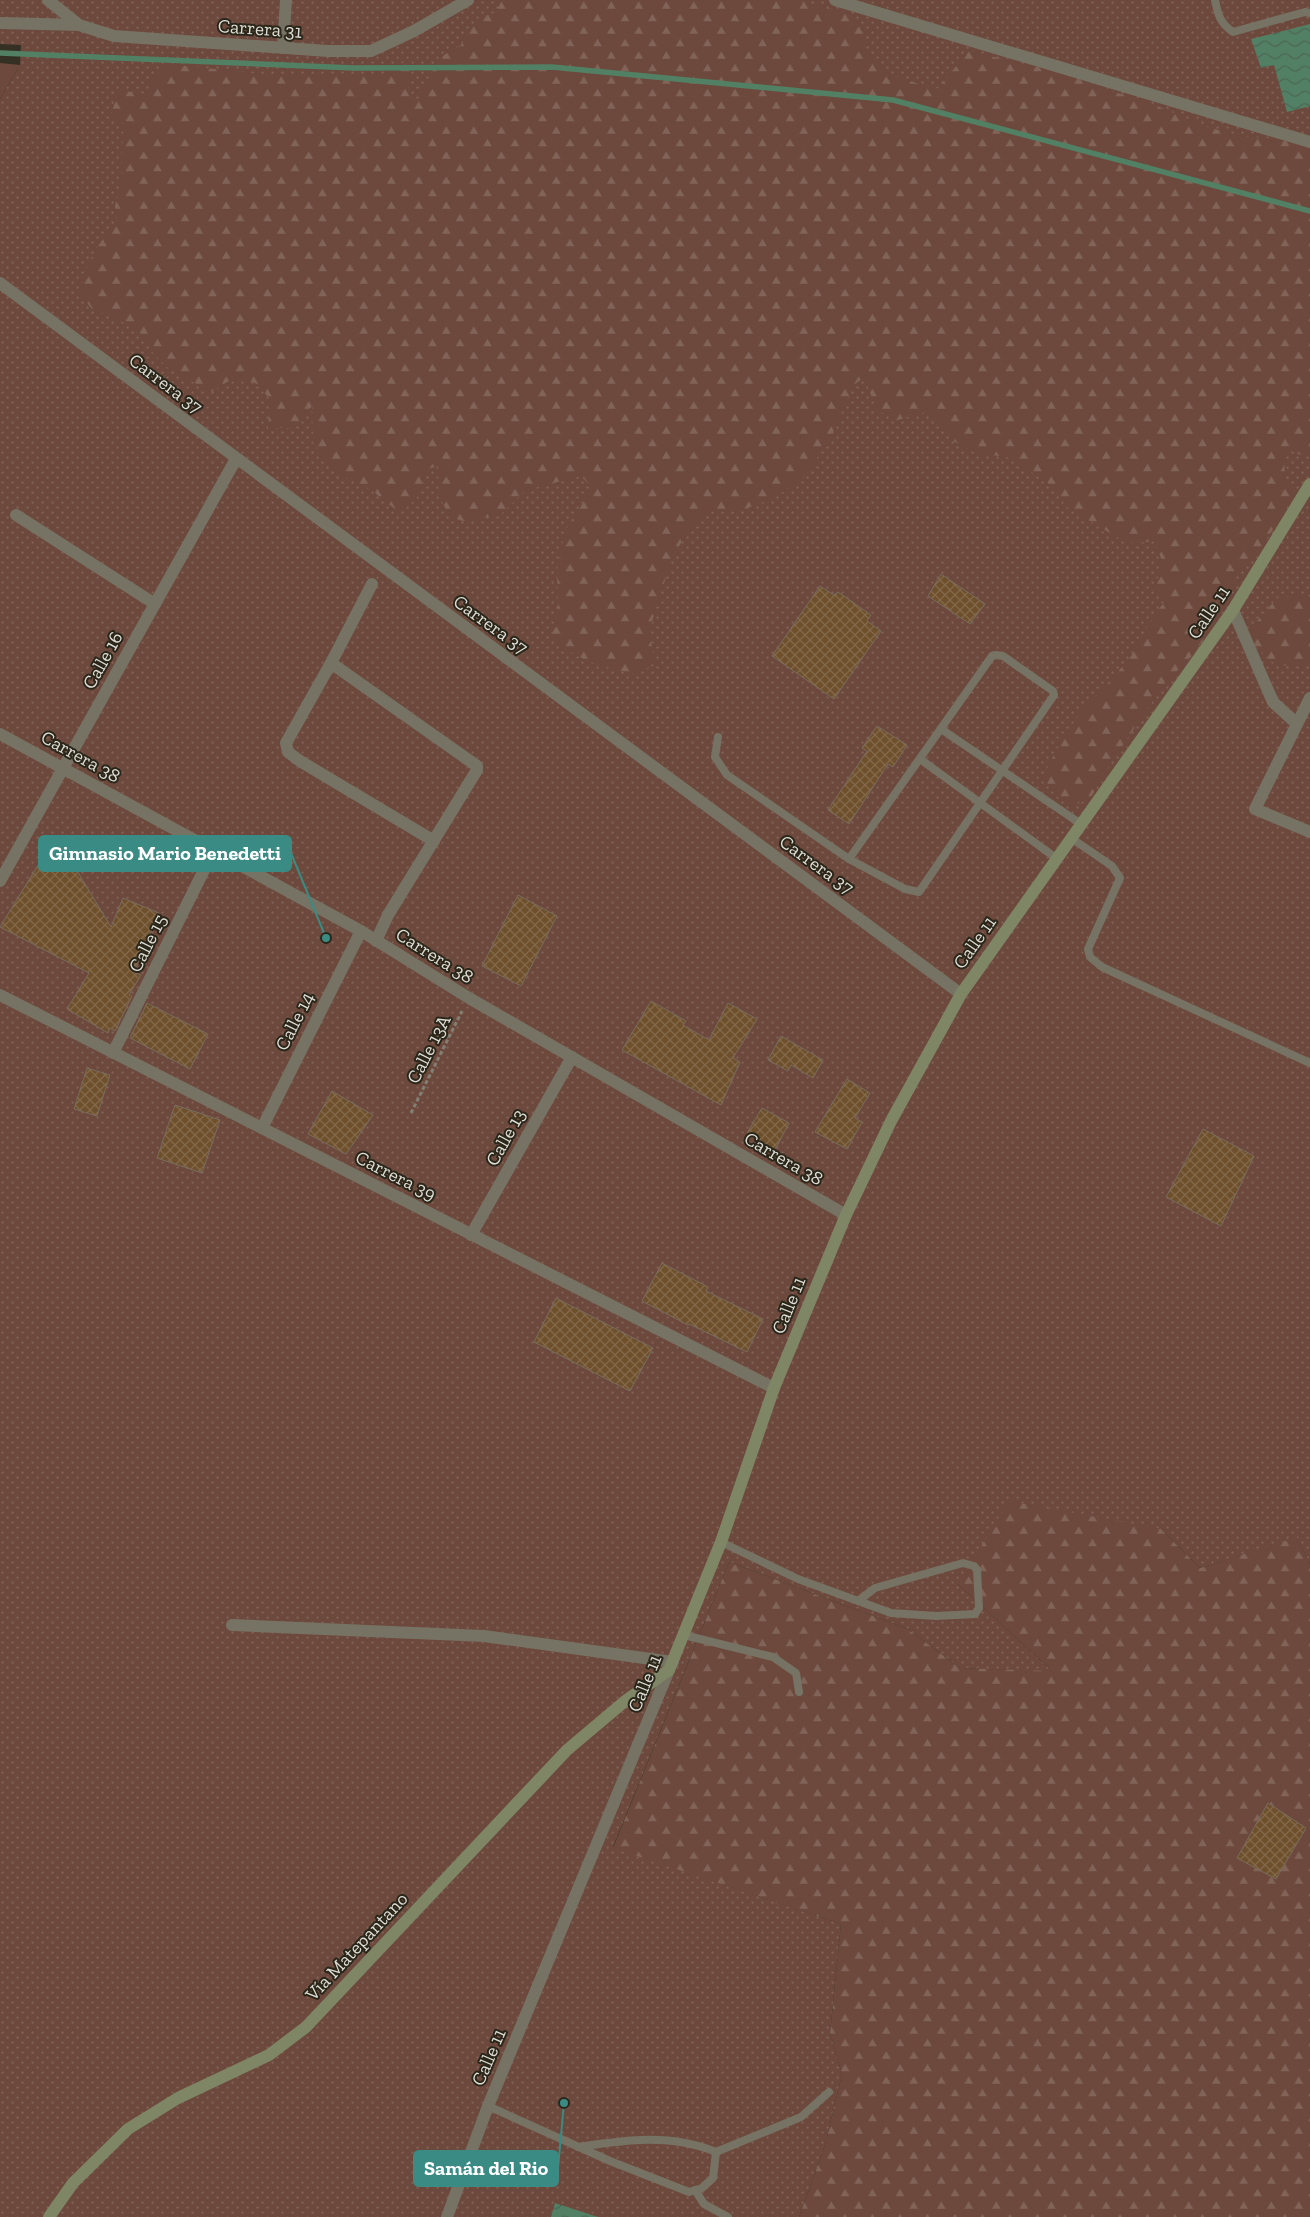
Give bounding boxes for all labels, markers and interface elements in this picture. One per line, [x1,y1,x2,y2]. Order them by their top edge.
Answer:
street label: Carrera 31 [217,14,303,43]
street label: Carrera 37 [124,348,207,419]
street label: Calle 11 [1182,581,1235,643]
street label: Carrera 37 [449,590,532,659]
street label: Calle 16 [77,627,128,693]
street label: Carrera 38 [37,725,125,788]
street label: Carrera 37 [775,830,858,899]
callout: Gimnasio Mario Benedetti [39,836,291,871]
text: Gimnasio Mario Benedetti [49,841,281,865]
street label: Calle 15 [123,910,172,976]
street label: Calle 11 [948,911,1001,973]
street label: Carrera 38 [392,923,478,988]
street label: Calle 14 [270,988,319,1054]
street label: Calle 13A [401,1011,456,1087]
street label: Calle 13 [480,1105,530,1170]
street label: Carrera 38 [740,1127,827,1190]
street label: Carrera 39 [352,1145,440,1205]
street label: Calle 11 [767,1273,810,1337]
street label: Calle 11 [623,1651,666,1715]
street label: Vía Matepantano [300,1887,413,2006]
street label: Calle 11 [466,2025,511,2089]
callout: Samán del Rio [414,2151,558,2186]
text: Samán del Rio [424,2156,549,2180]

